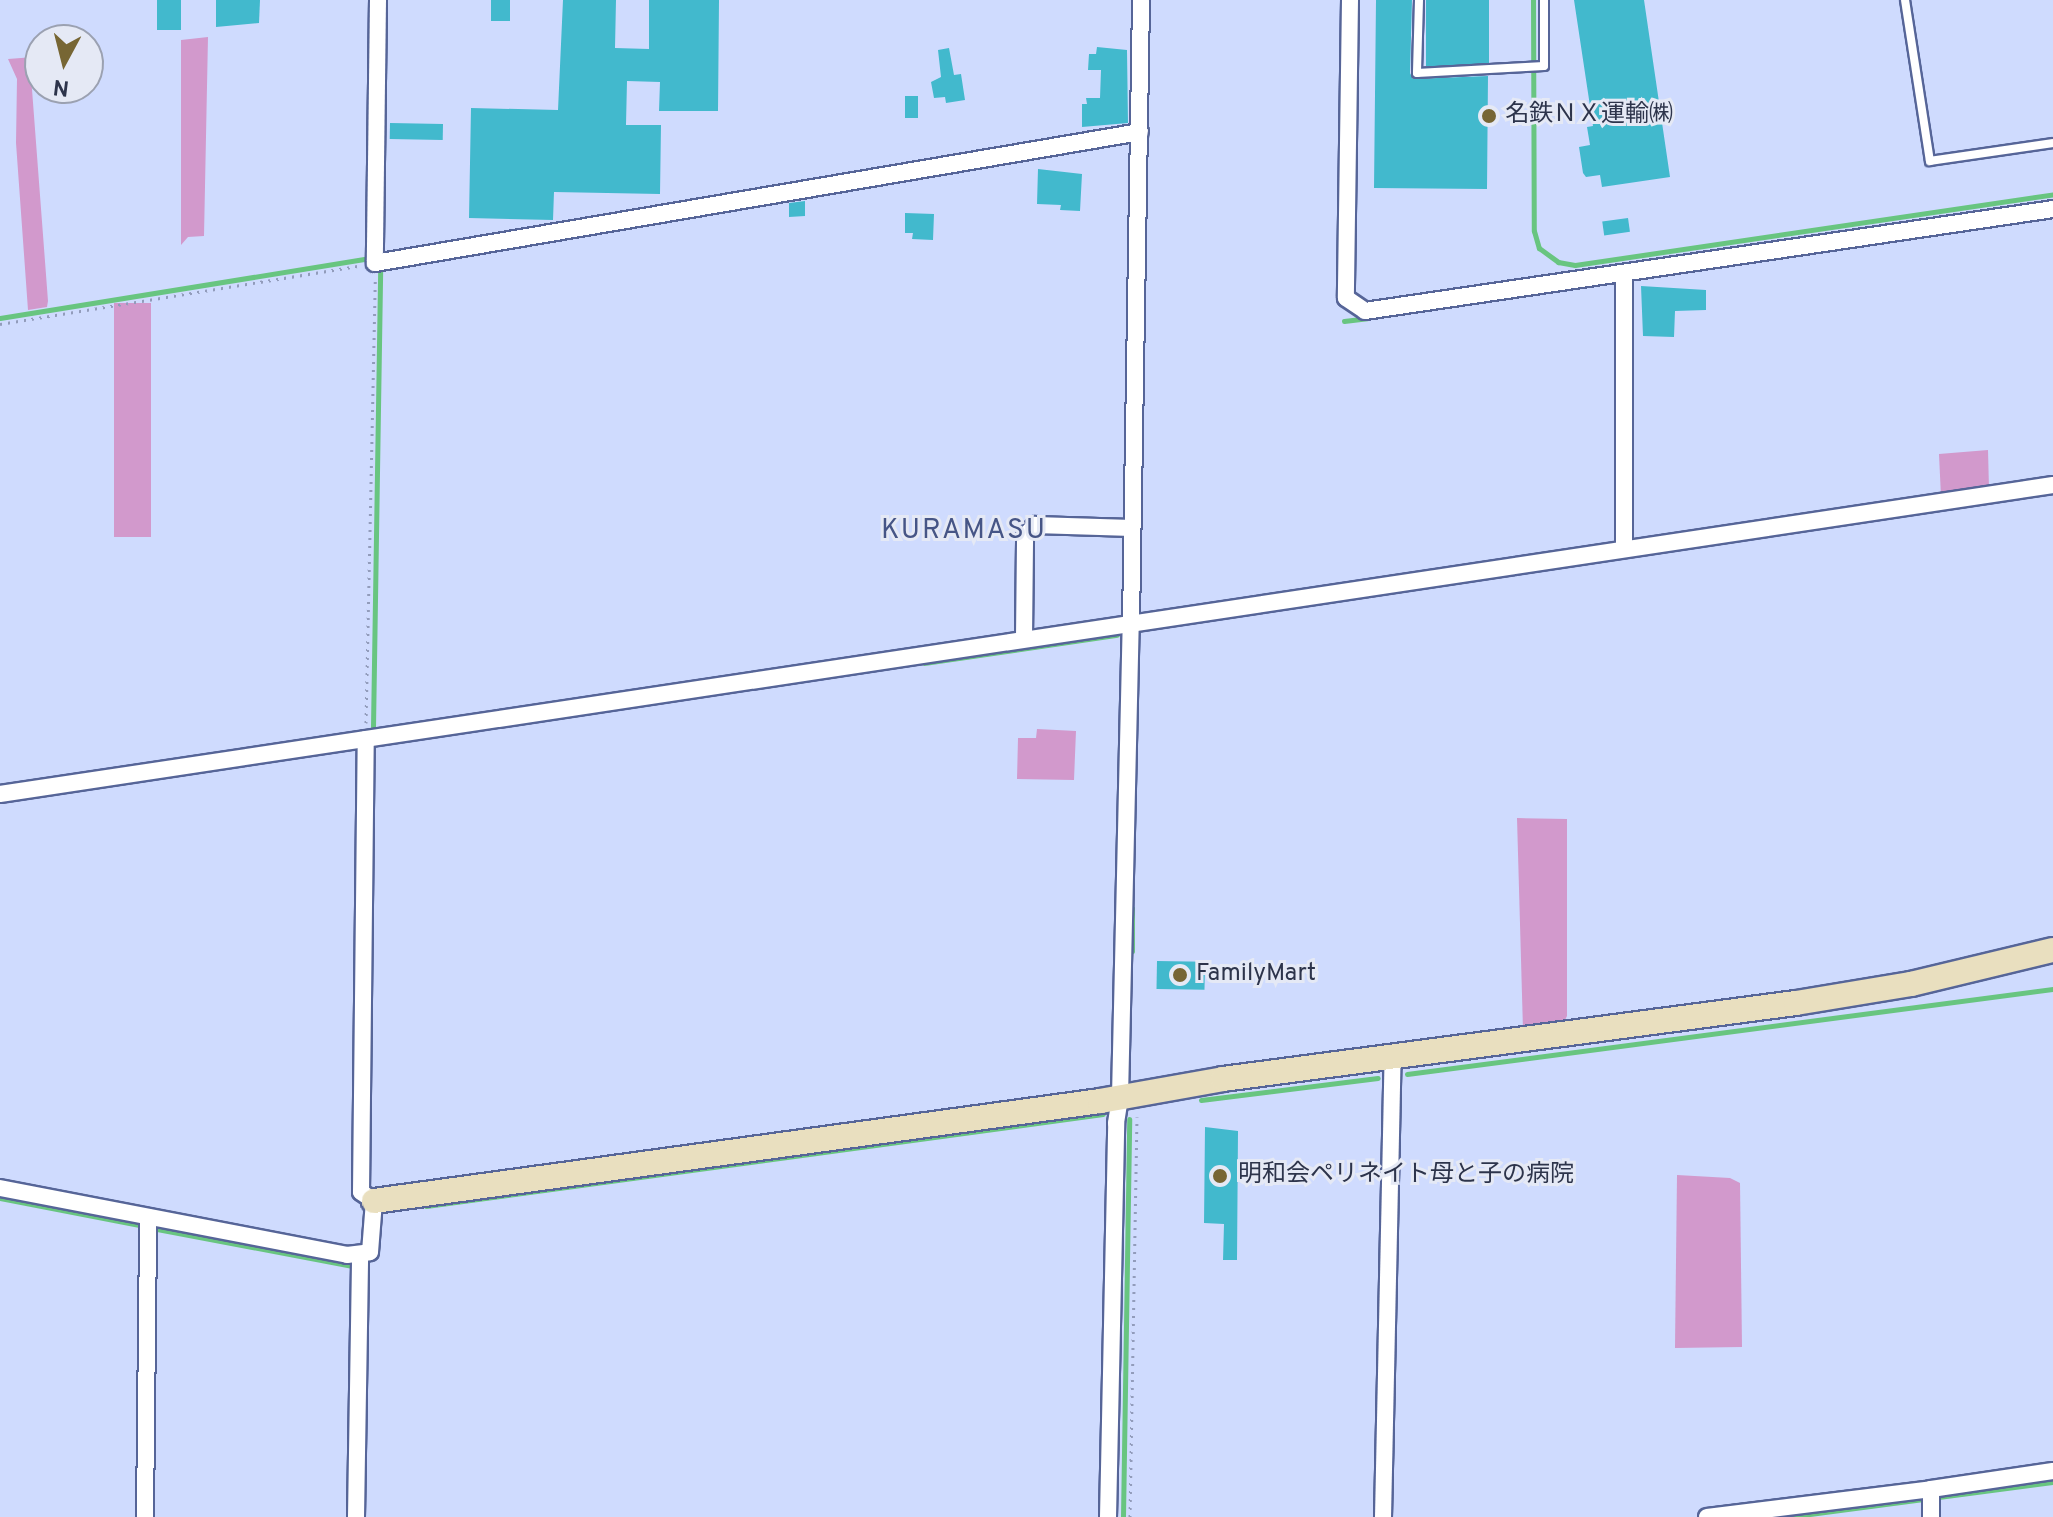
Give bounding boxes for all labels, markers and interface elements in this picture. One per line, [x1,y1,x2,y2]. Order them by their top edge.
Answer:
north arrow [24,24,104,104]
text: N [52,72,71,101]
place label: 名鉄ＮＸ運輸㈱ [1505,102,1673,130]
marker: 名鉄ＮＸ運輸㈱ [1480,107,1498,125]
district label: KURAMASU [881,514,1047,548]
place label: FamilyMart [1196,961,1316,989]
marker: FamilyMart [1171,966,1189,984]
place label: 明和会ペリネイト母と子の病院 [1238,1162,1574,1190]
marker: 明和会ペリネイト母と子の病院 [1209,1165,1231,1187]

